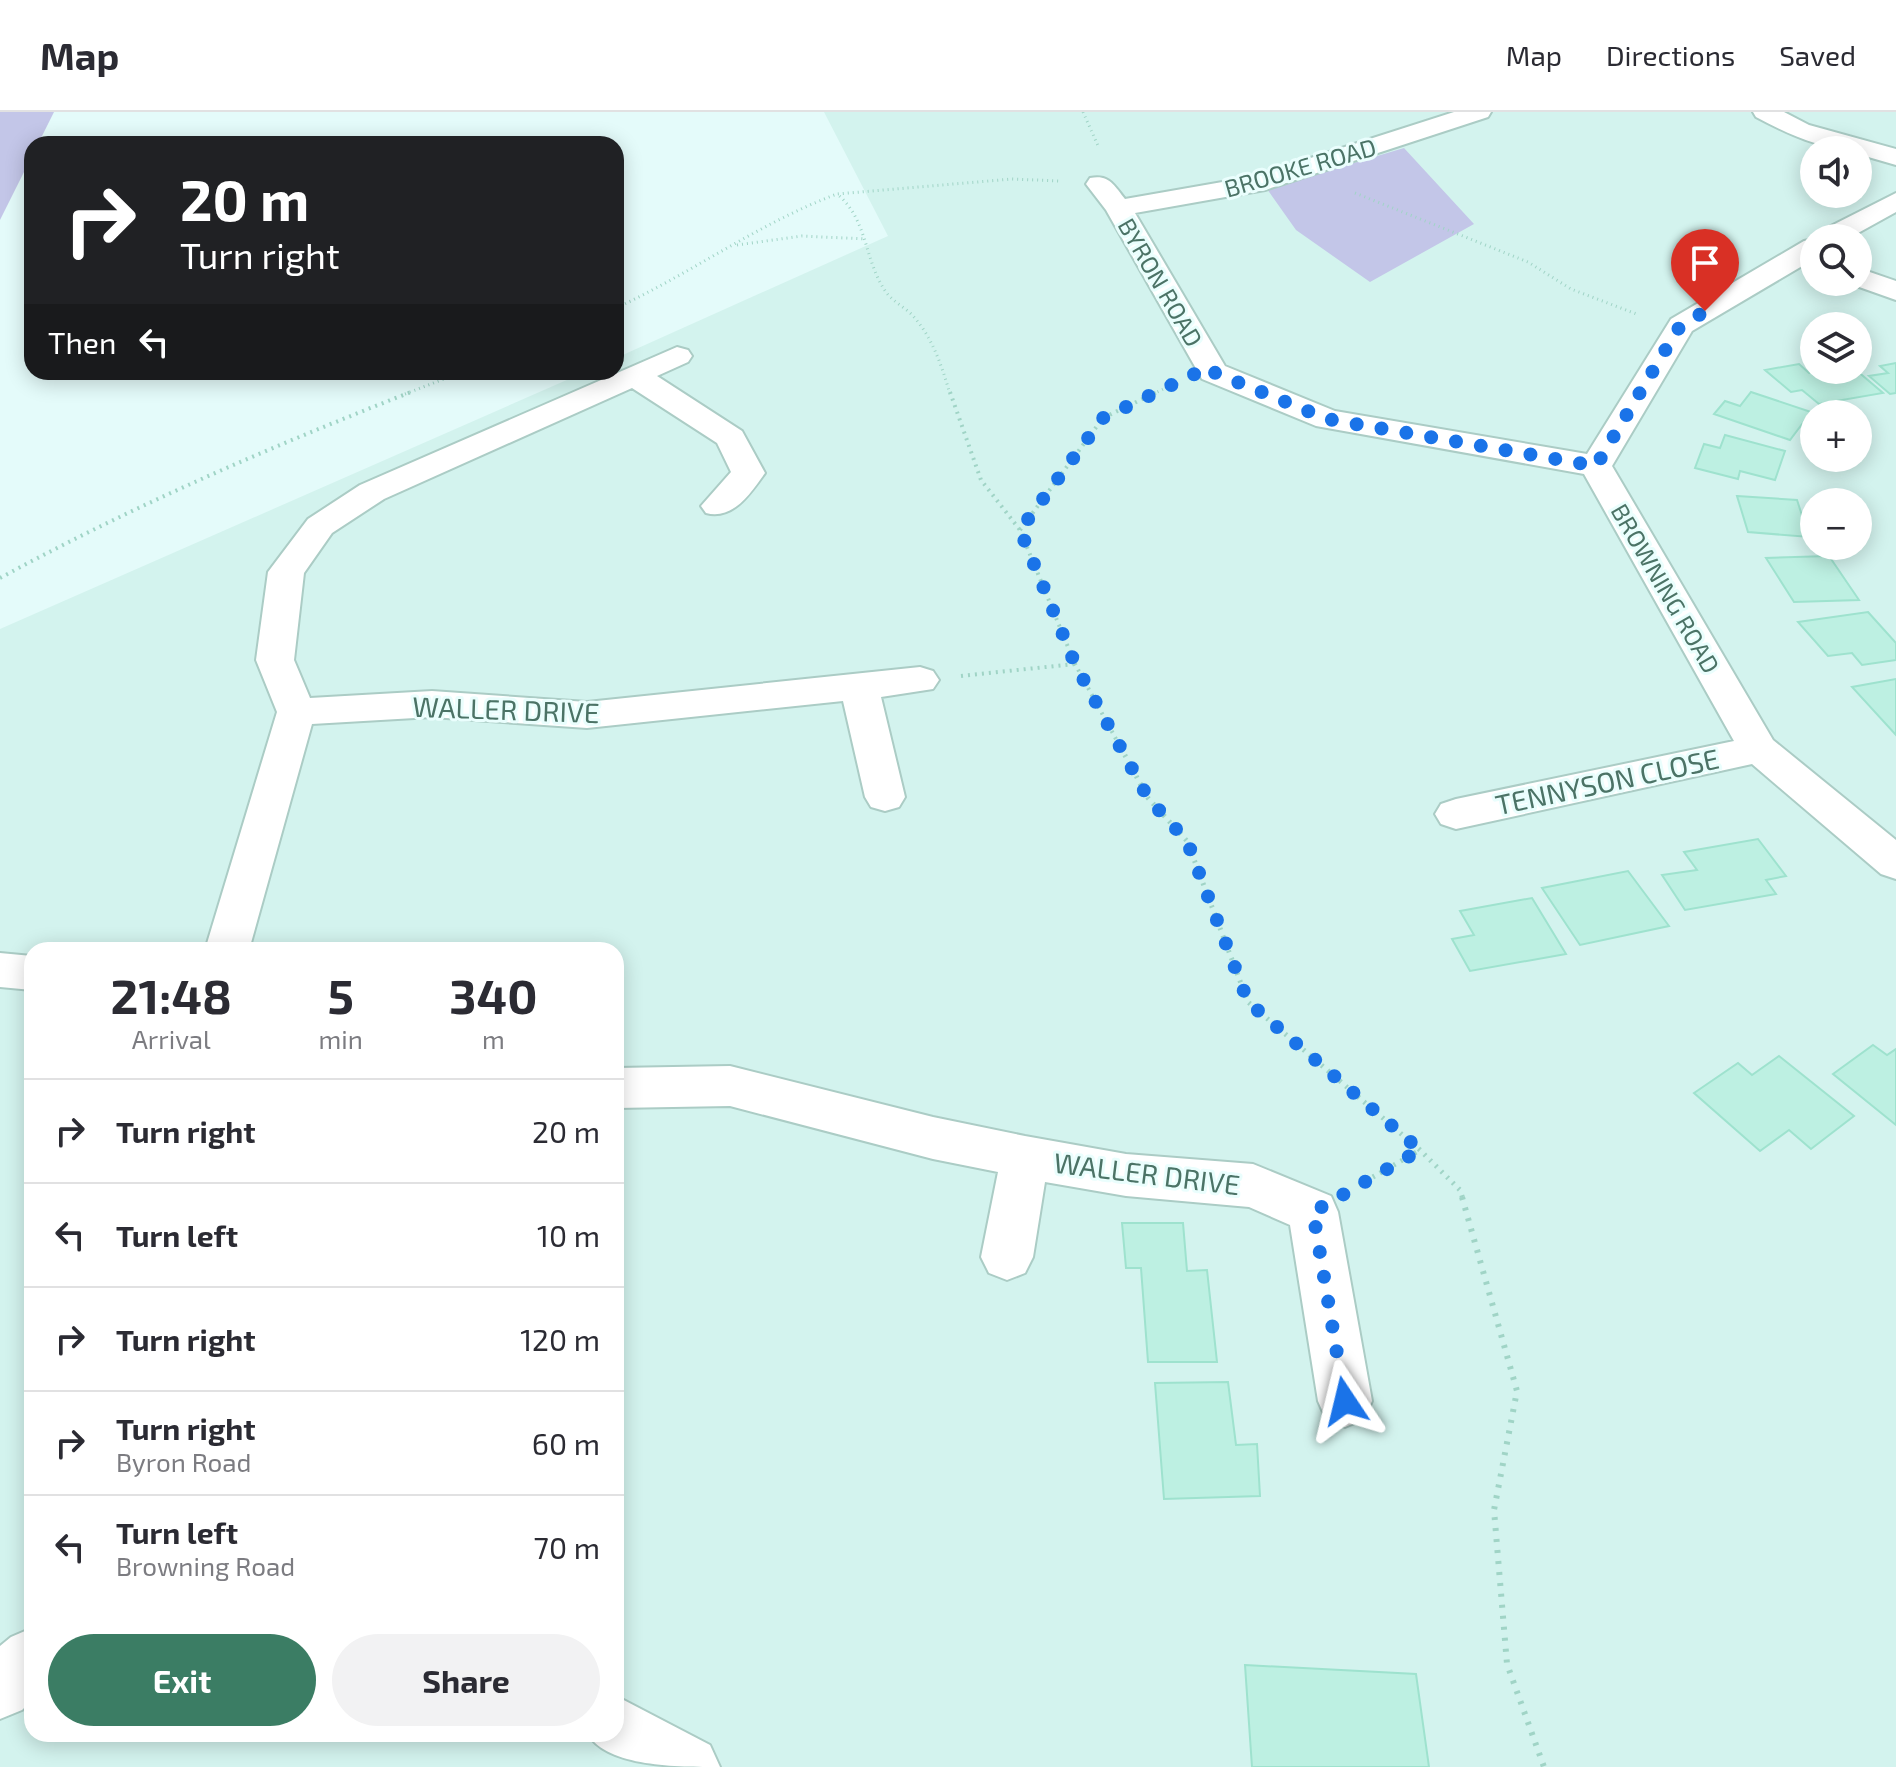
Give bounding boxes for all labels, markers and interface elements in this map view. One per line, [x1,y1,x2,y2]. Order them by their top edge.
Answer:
text: Map [40,32,119,78]
text: Map [1506,38,1562,72]
text: Directions [1606,38,1735,72]
text: Saved [1779,38,1856,72]
street label: BROOKE ROAD [1221,132,1379,202]
map controls [1800,136,1872,560]
button: sound [1800,136,1872,208]
text: 20 m [180,165,309,232]
icon: right [48,168,152,272]
street label: BYRON ROAD [1113,213,1209,351]
button: search [1800,224,1872,296]
pin [1671,229,1739,311]
text: Turn right [180,233,340,276]
icon: arrive [1683,241,1727,285]
button: layers [1800,312,1872,384]
icon: left [132,320,176,364]
text: Then [48,324,116,360]
button: + [1800,400,1872,472]
button: − [1800,488,1872,560]
street label: BROWNING ROAD [1606,498,1726,678]
street label: WALLER DRIVE [412,689,600,729]
street label: TENNYSON CLOSE [1492,741,1722,821]
text: 21:48 [111,966,232,1024]
text: 5 [327,966,354,1024]
text: 340 [449,966,537,1024]
text: Arrival [132,1023,211,1054]
text: min [318,1023,363,1054]
text: m [482,1023,505,1054]
icon: right [48,1109,92,1153]
text: Turn right [116,1113,256,1149]
text: 20 m [532,1113,600,1149]
street label: WALLER DRIVE [1052,1145,1242,1201]
icon: left [48,1213,92,1257]
text: Turn left [116,1217,238,1253]
text: 10 m [537,1217,600,1253]
icon: right [48,1317,92,1361]
text: Turn right [116,1321,256,1357]
text: 120 m [520,1321,600,1357]
position arrow [1303,1359,1387,1443]
text: Turn right [116,1410,256,1446]
icon: right [48,1421,92,1465]
text: 60 m [532,1425,600,1461]
text: Byron Road [116,1446,252,1477]
text: Turn left [116,1514,238,1550]
icon: left [48,1525,92,1569]
text: 70 m [534,1529,600,1565]
text: Browning Road [116,1550,295,1581]
button: Exit [48,1634,316,1726]
button: Share [332,1634,600,1726]

